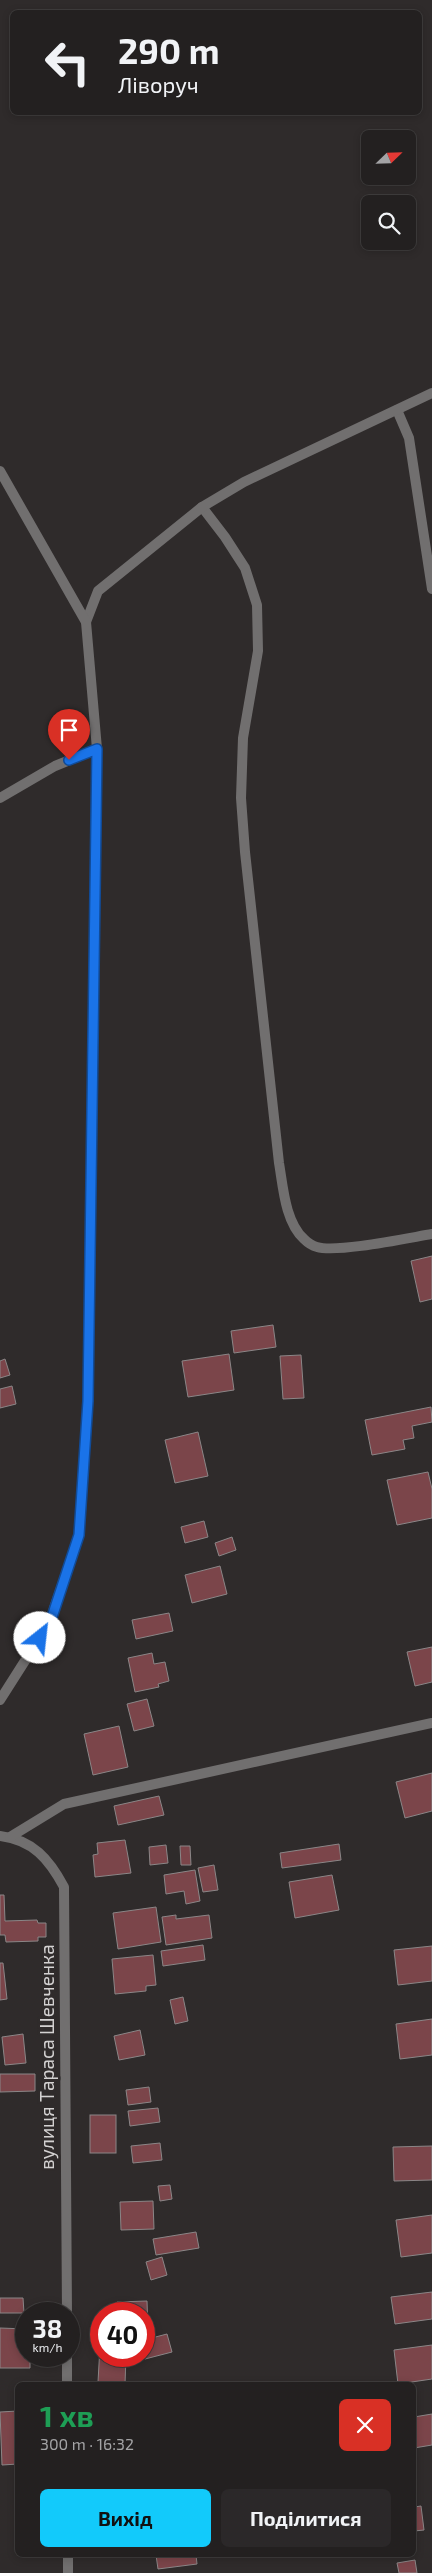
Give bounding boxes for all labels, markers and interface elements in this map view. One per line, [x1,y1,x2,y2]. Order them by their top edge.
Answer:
text: 290 m [118,29,219,71]
icon: left [35,30,100,95]
text: Ліворуч [118,71,199,97]
north arrow [361,130,416,185]
map controls [361,130,416,250]
button: search [361,195,416,250]
pin [48,709,90,760]
icon: arrive [55,716,83,744]
position arrow [13,1611,65,1663]
street label: вулиця Тараса Шевченка [35,1944,59,2170]
speed limit sign: 40 [90,2302,155,2367]
text: 38 [33,2313,62,2343]
text: km/h [33,2340,62,2354]
text: 1 хв [40,2397,94,2433]
button: close [339,2399,391,2451]
text: 300 m · 16:32 [40,2434,134,2453]
button: Вихід [40,2489,211,2547]
button: Поділитися [221,2489,391,2547]

